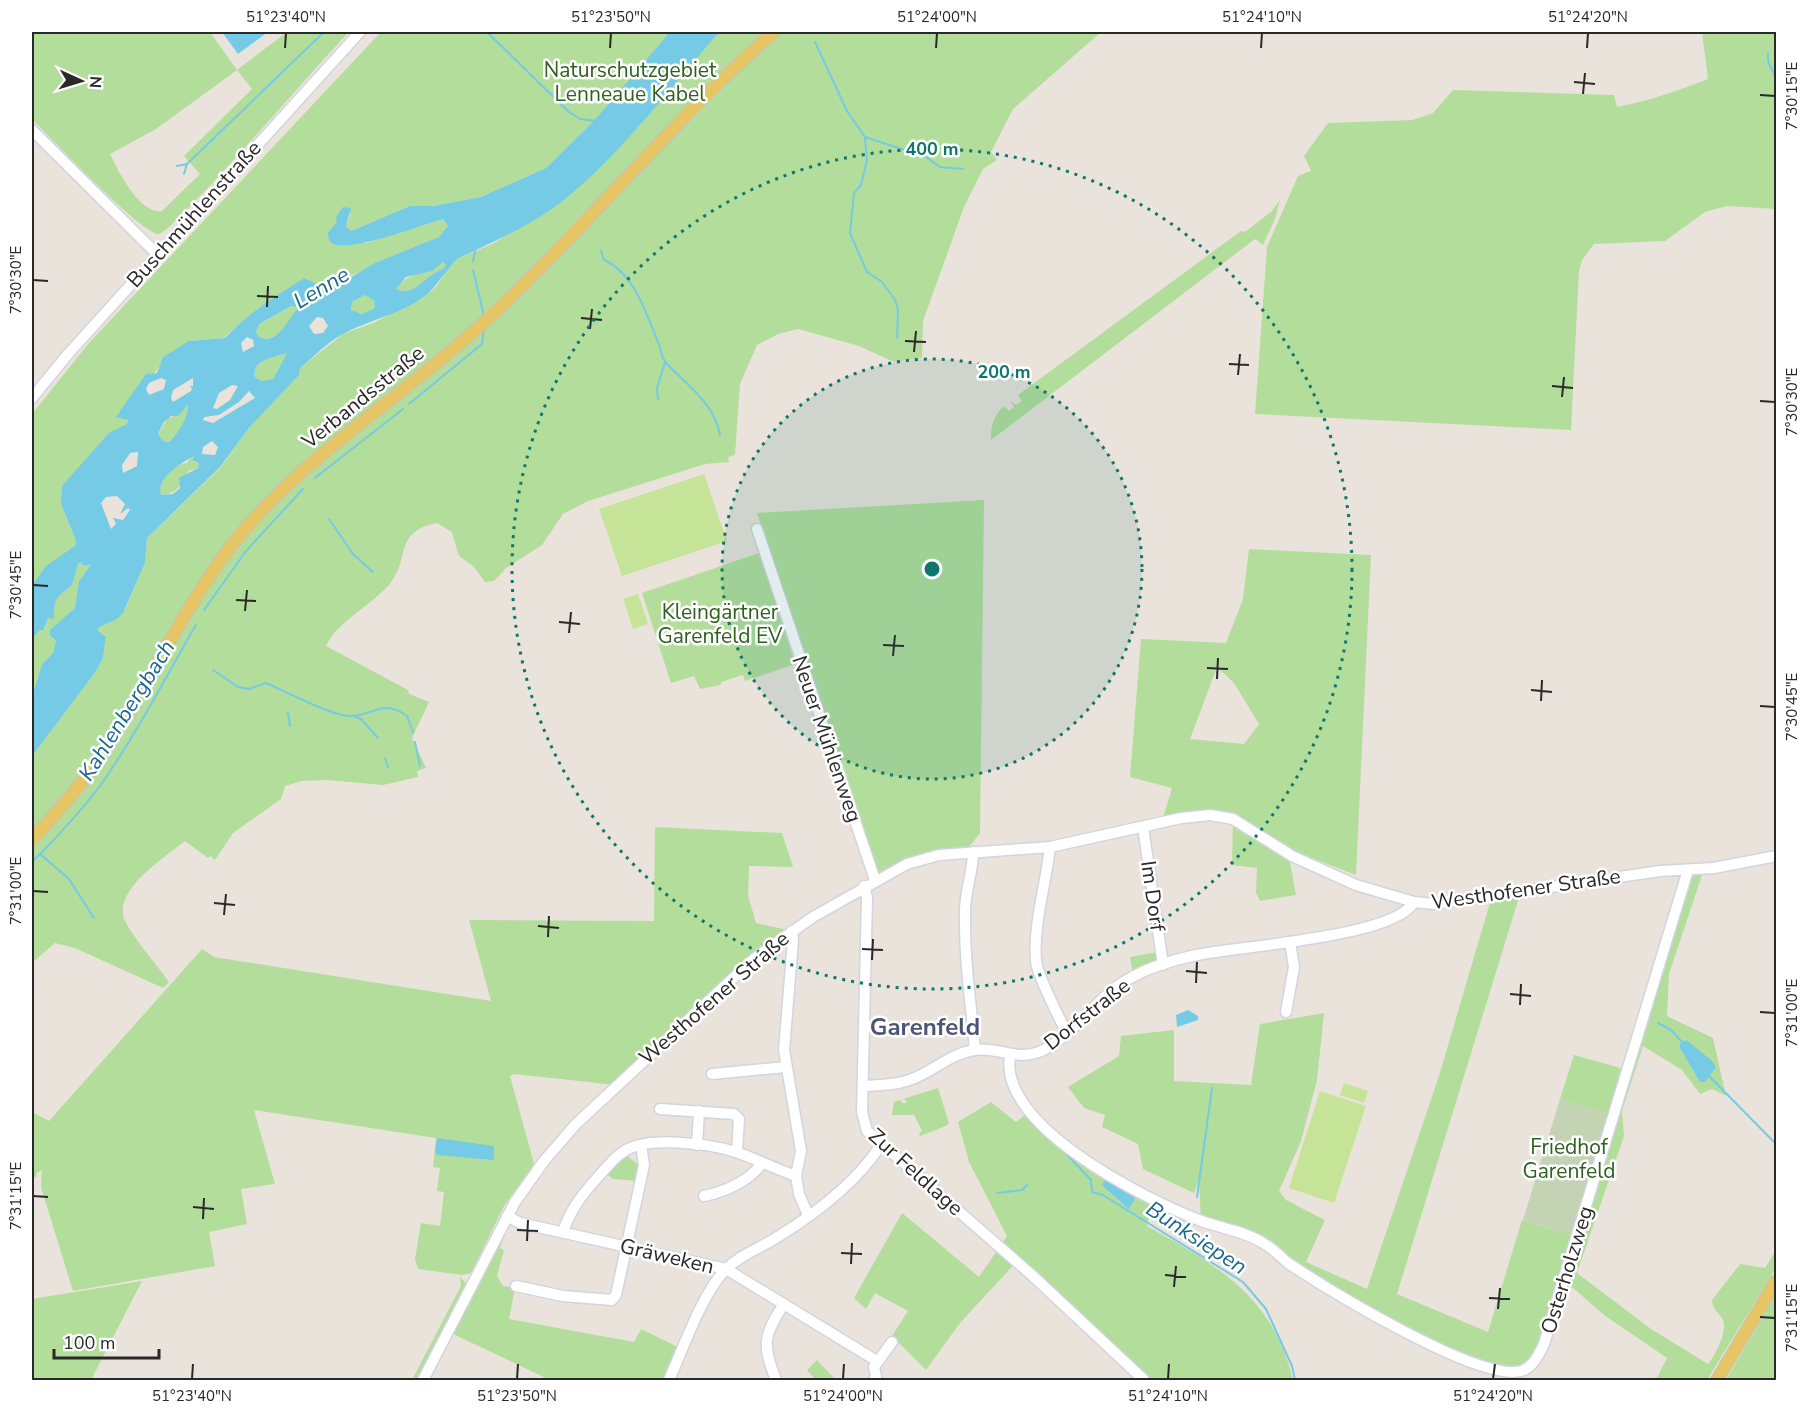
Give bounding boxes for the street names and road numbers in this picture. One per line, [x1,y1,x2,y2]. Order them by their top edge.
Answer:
street label: Buschmühlenstraße [120,135,268,293]
street label: Verbandsstraße [295,339,430,456]
street label: Neuer Mühlenweg [785,652,869,826]
street label: Im Dorf [1134,859,1172,934]
street label: Westhofener Straße [1430,862,1622,916]
street label: Westhofener Straße [633,925,795,1071]
street label: Dorfstraße [1038,972,1136,1056]
street label: Zur Feldlage [863,1122,969,1222]
street label: Osterholzweg [1534,1203,1600,1337]
street label: Gräweken [617,1232,717,1280]

